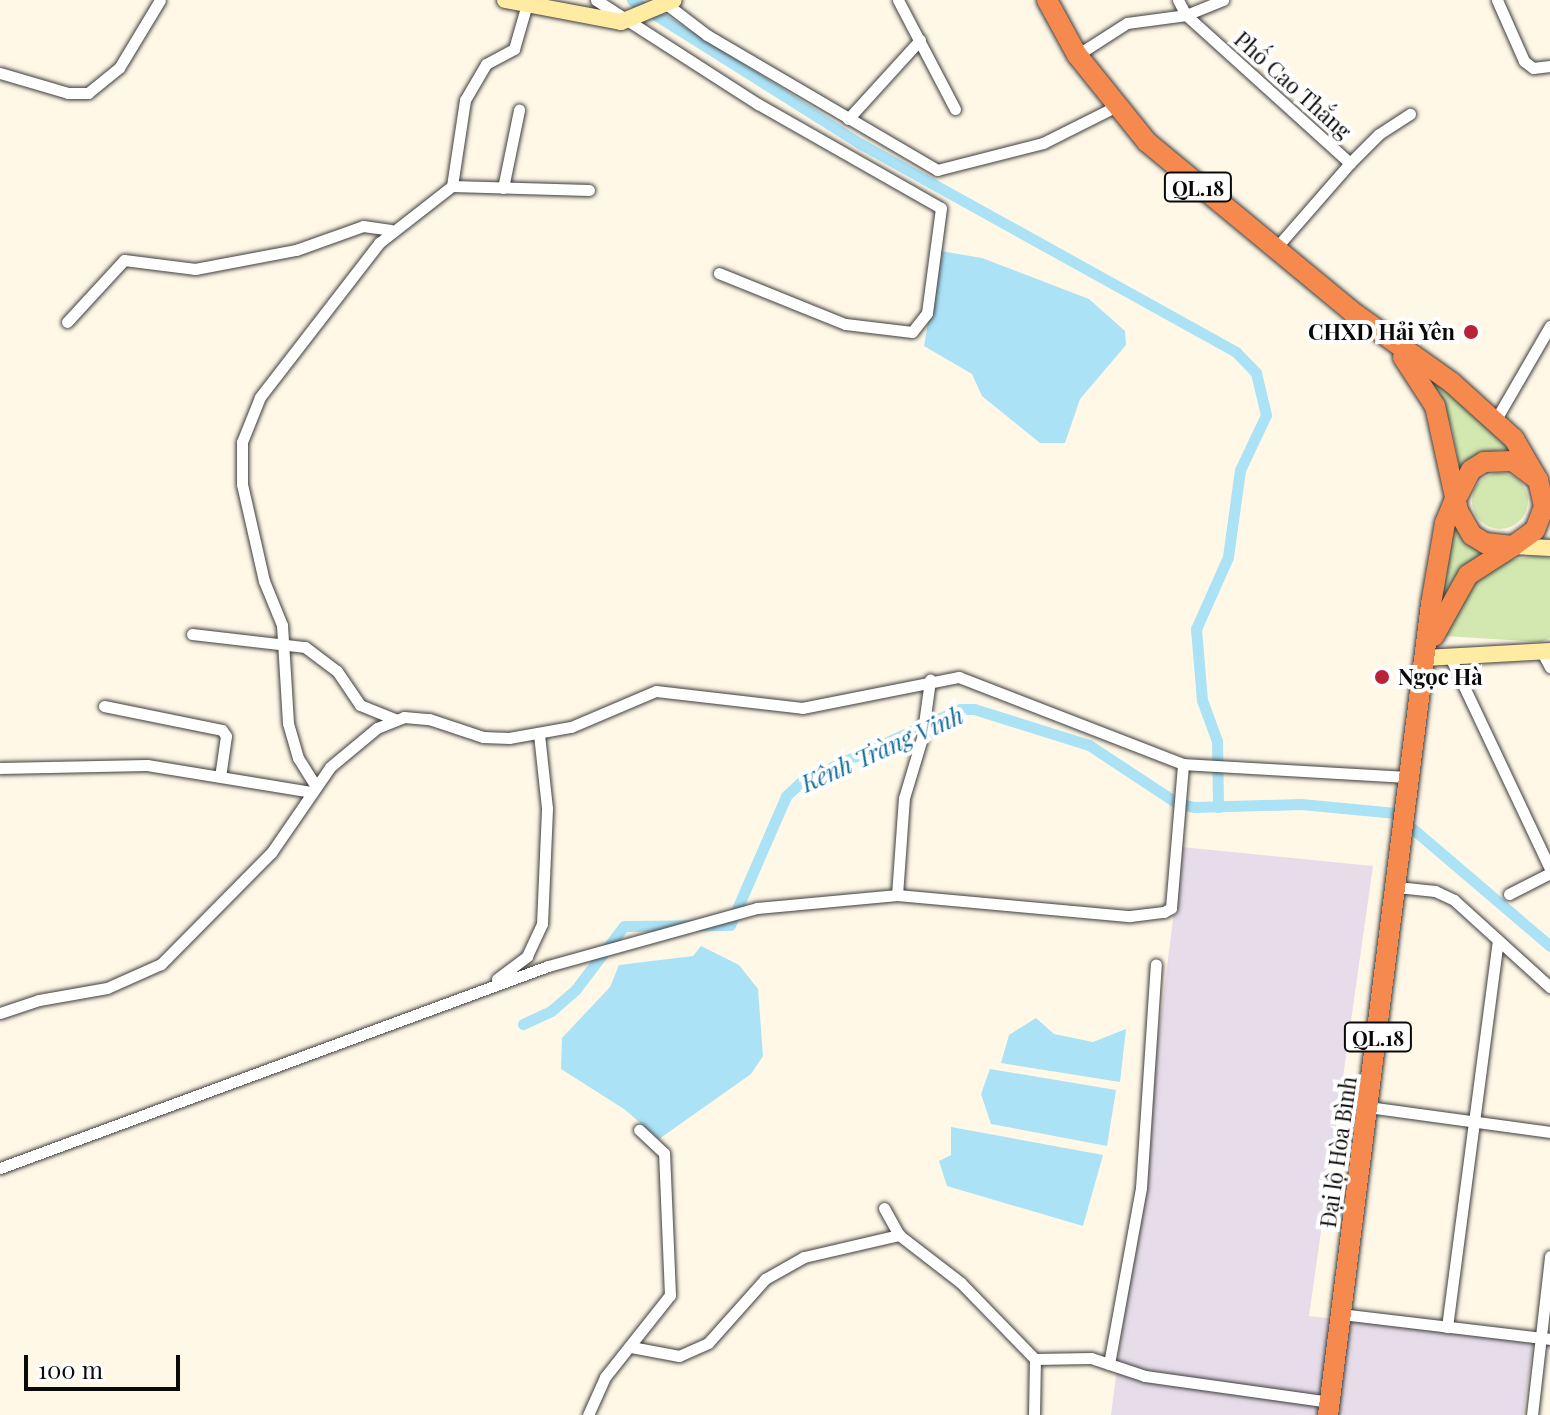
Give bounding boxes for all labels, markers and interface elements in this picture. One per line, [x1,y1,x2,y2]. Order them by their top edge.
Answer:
street label: Phố Cao Thắng [1229,25,1357,145]
road number: QL.18 [1162,171,1234,203]
place label: CHXD Hải Yên [1307,319,1455,345]
marker: CHXD Hải Yên [1462,323,1480,341]
place label: Ngọc Hà [1398,664,1483,690]
marker: Ngọc Hà [1373,668,1391,686]
water label: Kênh Tràng Vinh [796,700,968,798]
road number: QL.18 [1342,1021,1414,1053]
street label: Đại lộ Hòa Bình [1314,1074,1362,1230]
scale bar [28,1339,184,1389]
text: 100 m [38,1353,103,1385]

